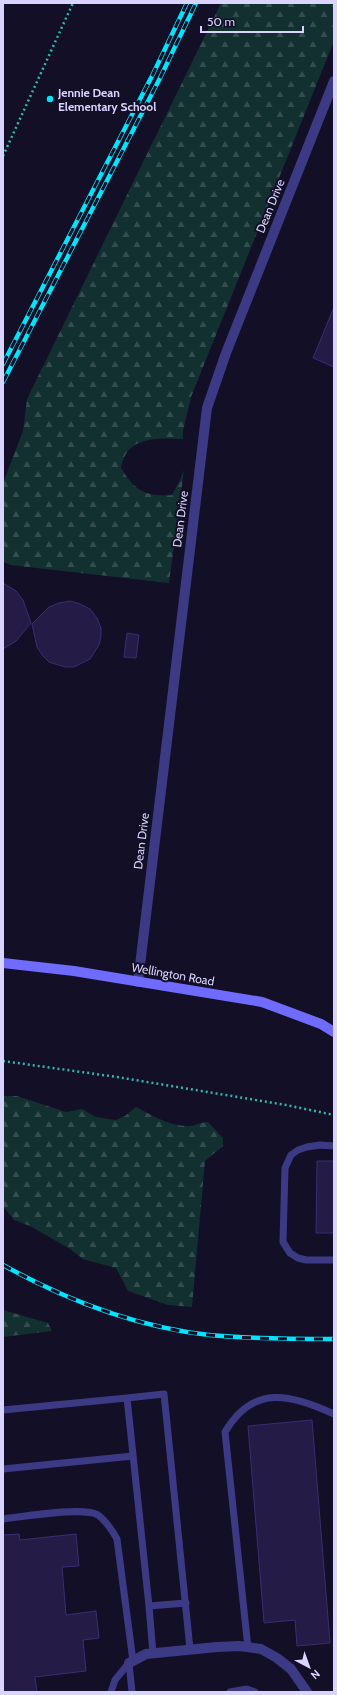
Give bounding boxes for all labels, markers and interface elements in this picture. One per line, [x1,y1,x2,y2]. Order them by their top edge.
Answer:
scale bar [201,8,303,34]
text: 50 m [207,14,235,29]
place label: Jennie Dean Elementary School [57,85,156,114]
marker: Jennie Dean Elementary School [45,94,55,104]
street label: Dean Drive [252,177,288,235]
street label: Dean Drive [169,490,191,548]
street label: Dean Drive [130,812,152,870]
street label: Wellington Road [130,959,216,989]
north arrow [289,1647,329,1687]
text: N [308,1667,323,1682]

